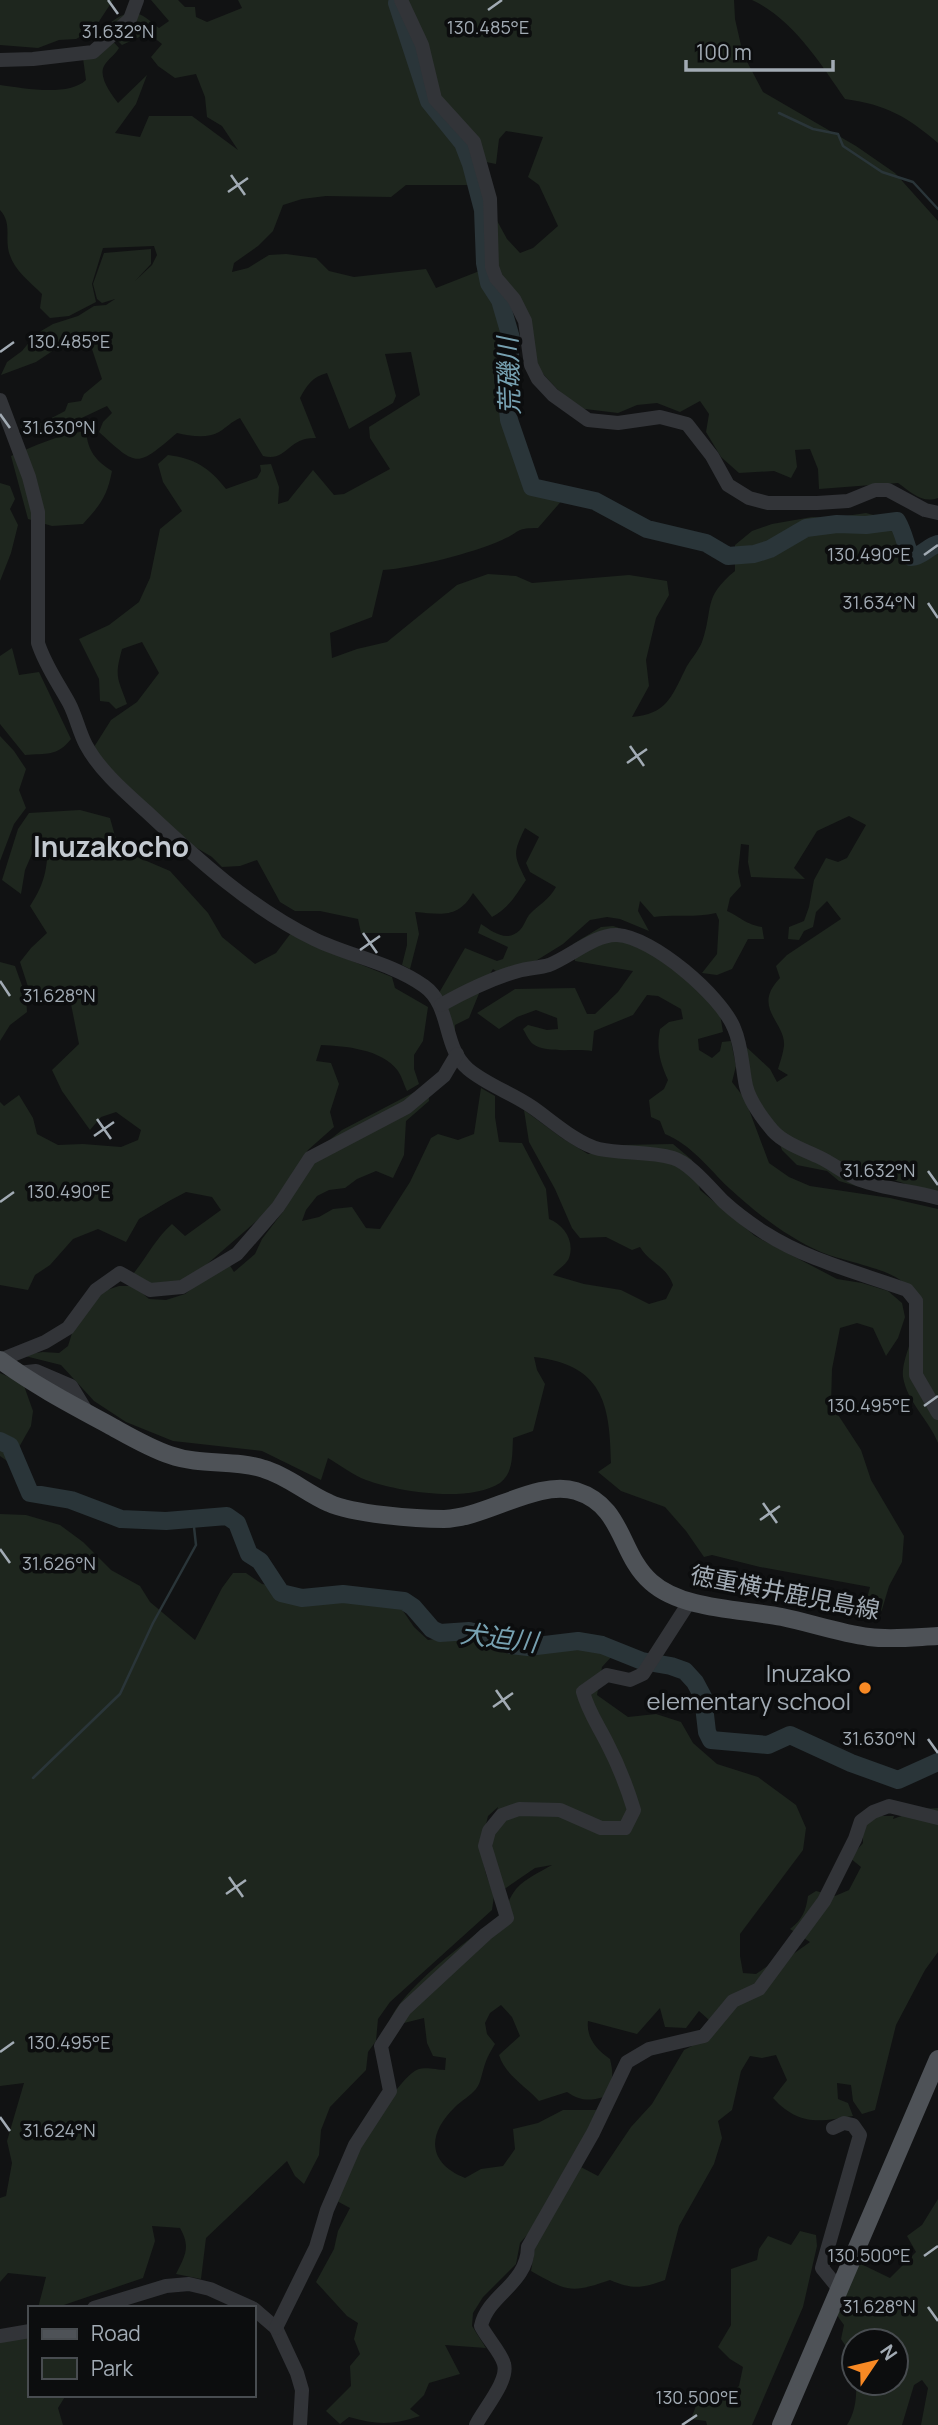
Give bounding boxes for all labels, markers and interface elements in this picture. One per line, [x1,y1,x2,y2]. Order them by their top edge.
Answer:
text: 130.485°E [447,15,529,39]
text: 31.632°N [82,19,154,43]
scale bar [686,28,833,72]
text: 100 m [696,38,752,66]
text: 130.485°E [28,329,110,353]
water label: 荒磯川 [489,333,527,416]
text: 31.630°N [22,415,96,439]
text: 130.490°E [827,542,911,566]
text: 31.634°N [843,590,915,614]
district label: Inuzakocho [33,827,189,865]
text: 31.628°N [22,983,96,1007]
text: 31.632°N [843,1158,915,1182]
text: 130.490°E [27,1179,111,1203]
text: 130.495°E [828,1393,910,1417]
text: 31.626°N [22,1551,96,1575]
street label: 徳重横井鹿児島線 [688,1557,883,1626]
water label: 犬迫川 [458,1614,543,1660]
place label: Inuzako elementary school [646,1656,851,1717]
marker: Inuzako elementary school [857,1680,873,1696]
text: 31.630°N [842,1726,916,1750]
text: 130.495°E [28,2030,110,2054]
text: 31.624°N [23,2118,95,2142]
text: 130.500°E [827,2243,911,2267]
text: 31.628°N [842,2294,916,2318]
legend [28,2306,256,2397]
text: Road [91,2319,141,2347]
north arrow [840,2327,910,2397]
text: N [874,2339,903,2365]
text: Park [91,2354,133,2382]
text: 130.500°E [655,2385,739,2409]

